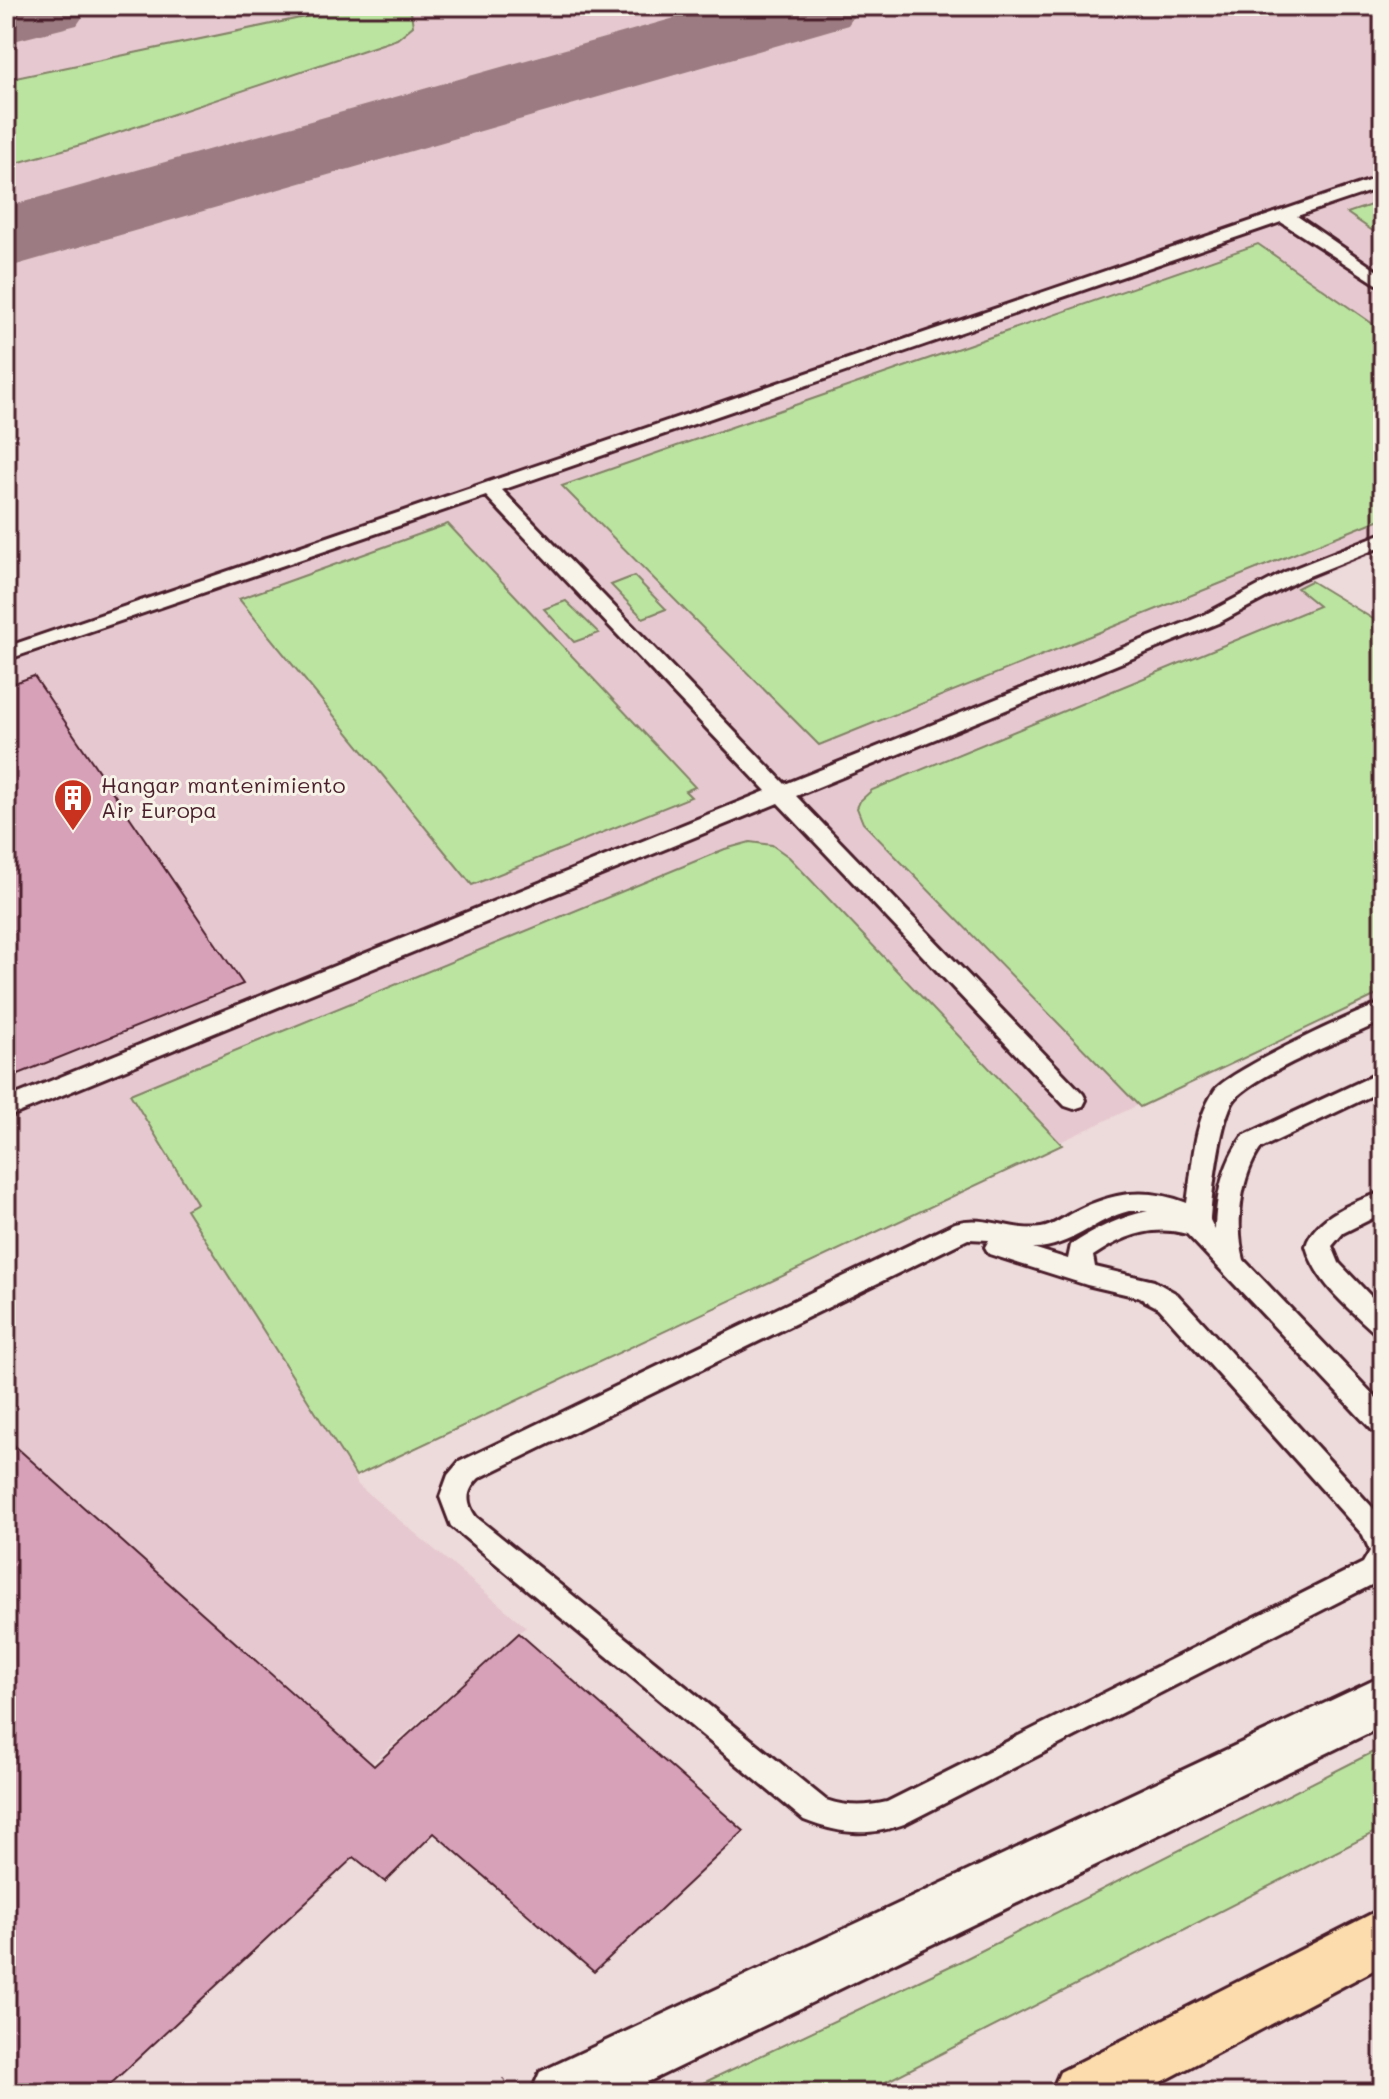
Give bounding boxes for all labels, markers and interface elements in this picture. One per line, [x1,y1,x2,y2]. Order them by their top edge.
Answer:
place label: Hangar mantenimiento Air Europa [101,770,346,824]
building icon: Hangar mantenimiento Air Europa [52,777,94,832]

